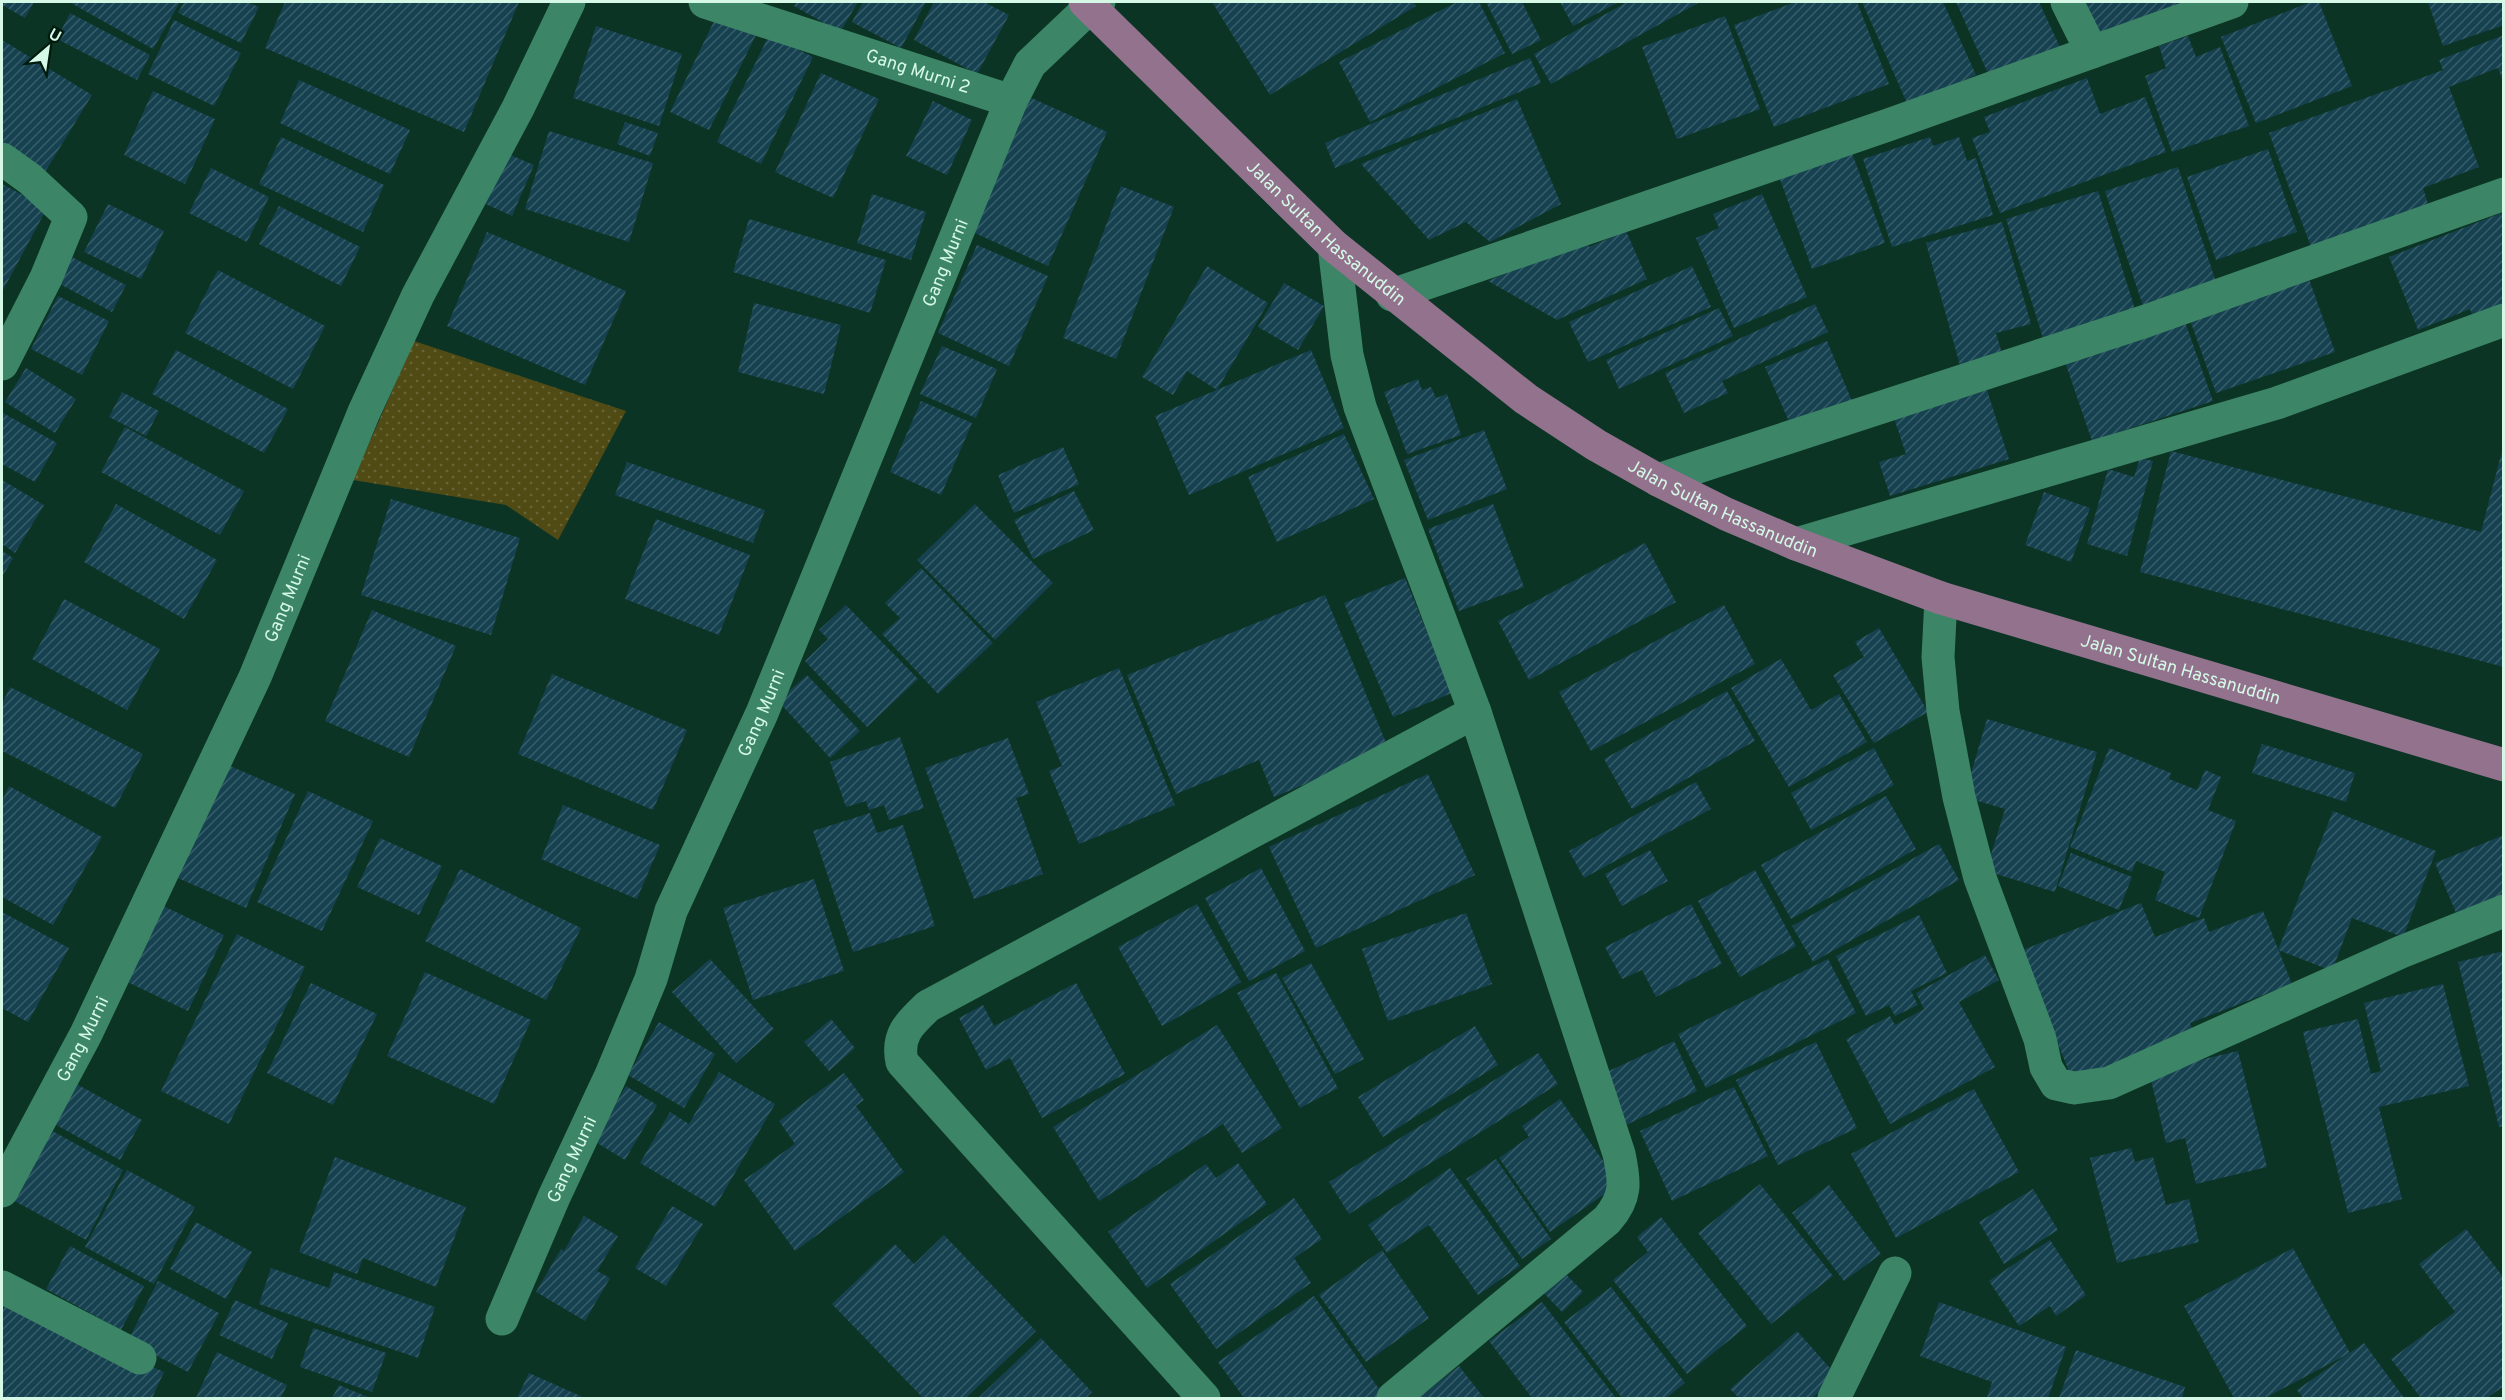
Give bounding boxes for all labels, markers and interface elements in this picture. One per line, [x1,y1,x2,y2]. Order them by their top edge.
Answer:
north arrow [18,18,78,78]
text: U [44,25,64,48]
street label: Gang Murni 2 [862,45,973,100]
street label: Jalan Sultan Hassanuddin [1240,156,1410,312]
street label: Gang Murni [918,216,975,311]
street label: Jalan Sultan Hassanuddin [1623,455,1821,564]
street label: Gang Murni [260,551,317,646]
street label: Jalan Sultan Hassanuddin [2077,630,2283,711]
street label: Gang Murni [733,666,792,761]
street label: Gang Murni [52,993,115,1087]
street label: Gang Murni [543,1113,603,1207]

